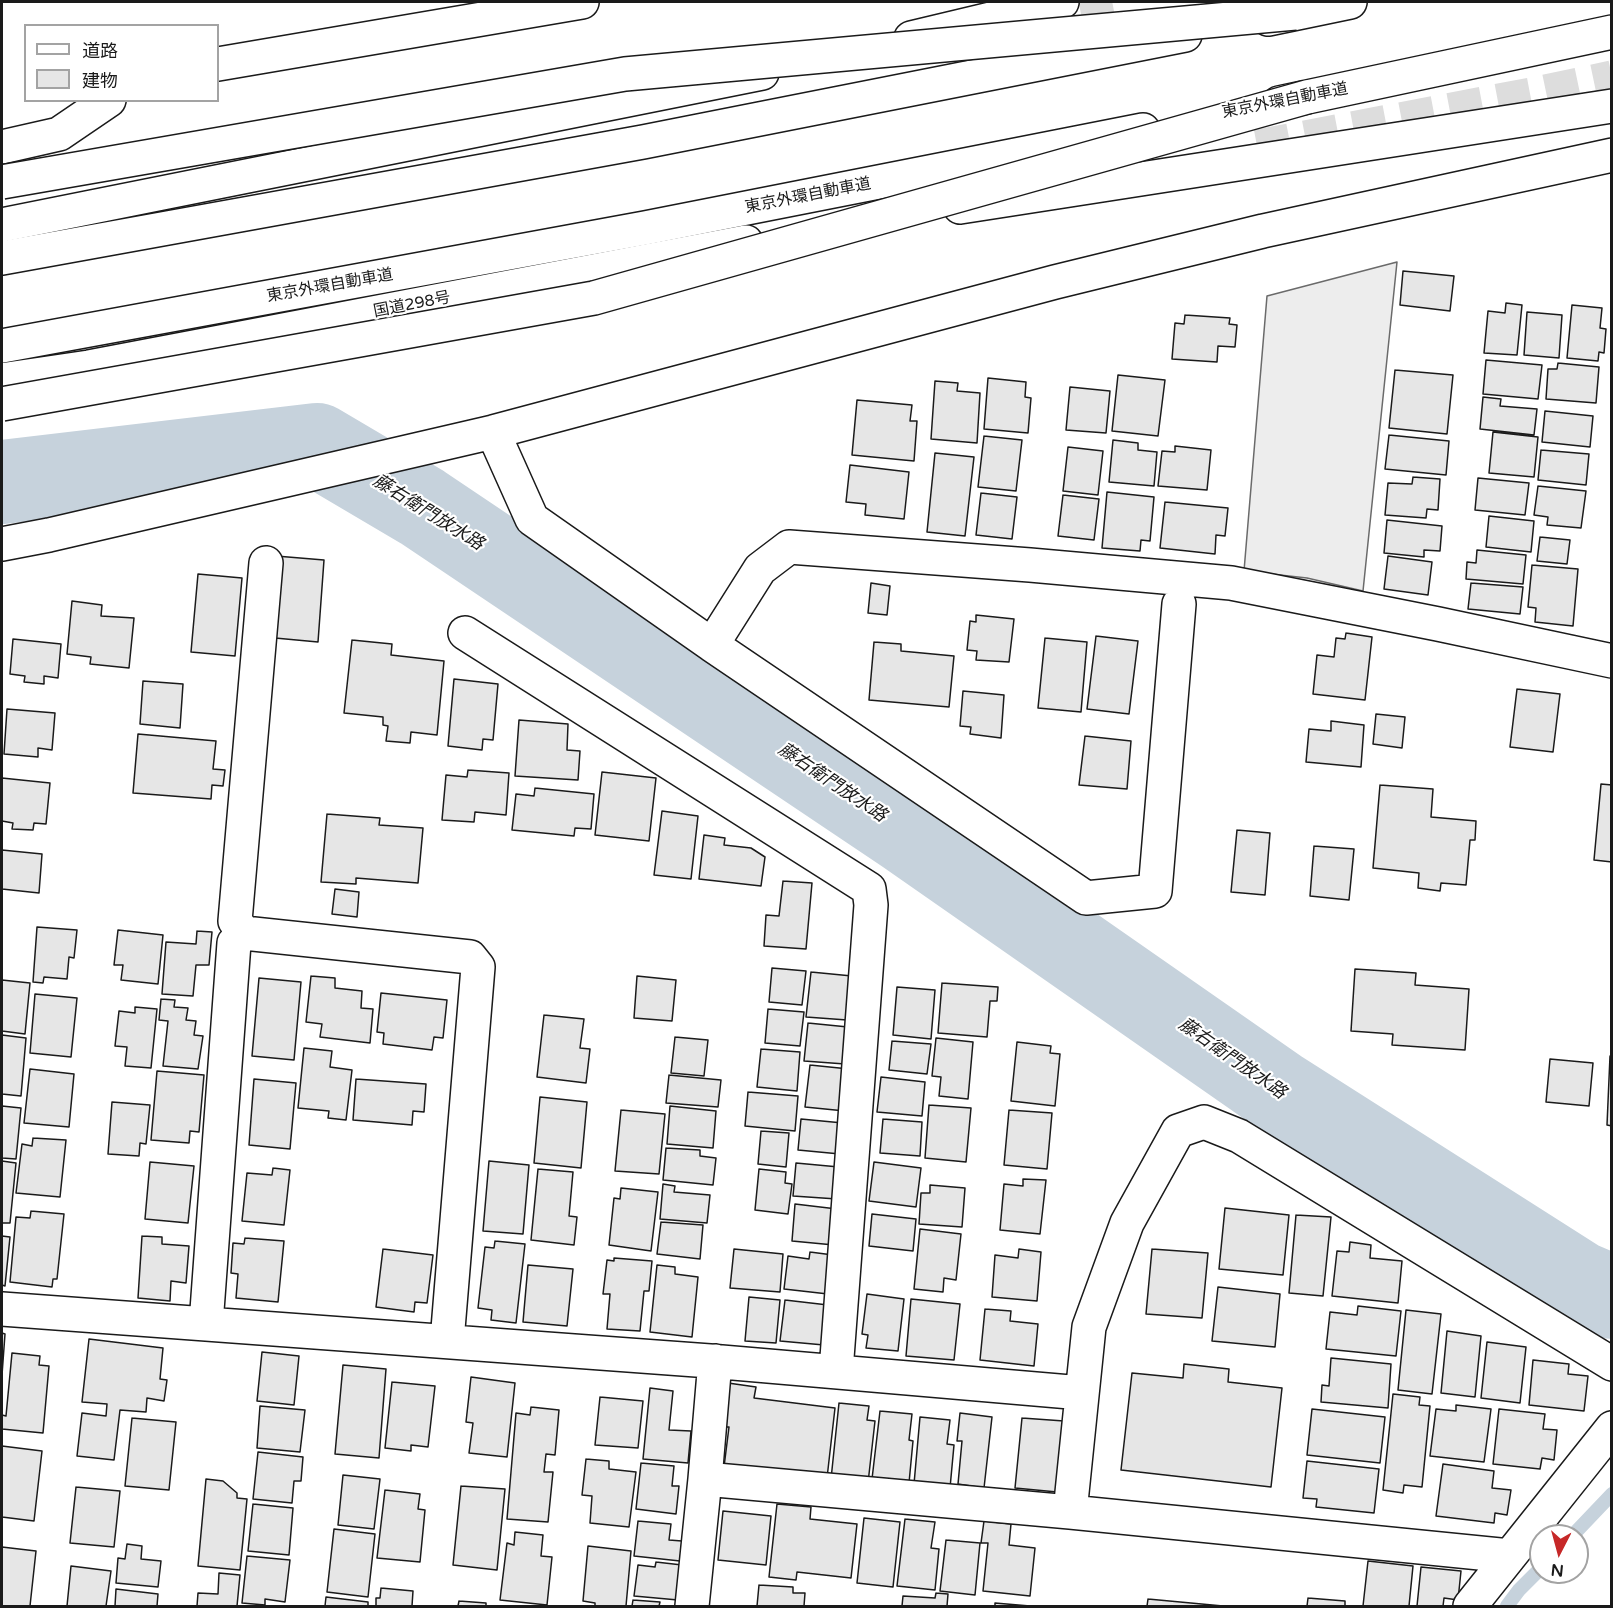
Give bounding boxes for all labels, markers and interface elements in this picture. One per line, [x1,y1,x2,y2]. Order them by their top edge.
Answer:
legend [24,24,219,102]
text: 道路 [82,40,118,62]
text: 建物 [82,70,118,92]
street label: 東京外環自動車道 [1220,79,1350,123]
street label: 東京外環自動車道 [743,174,873,218]
street label: 東京外環自動車道 [265,265,395,307]
street label: 国道298号 [372,288,452,322]
water label: 藤右衛門放水路 [369,470,487,556]
water label: 藤右衛門放水路 [774,739,890,827]
water label: 藤右衛門放水路 [1174,1014,1290,1104]
north arrow [1529,1524,1589,1584]
text: N [1550,1559,1565,1581]

